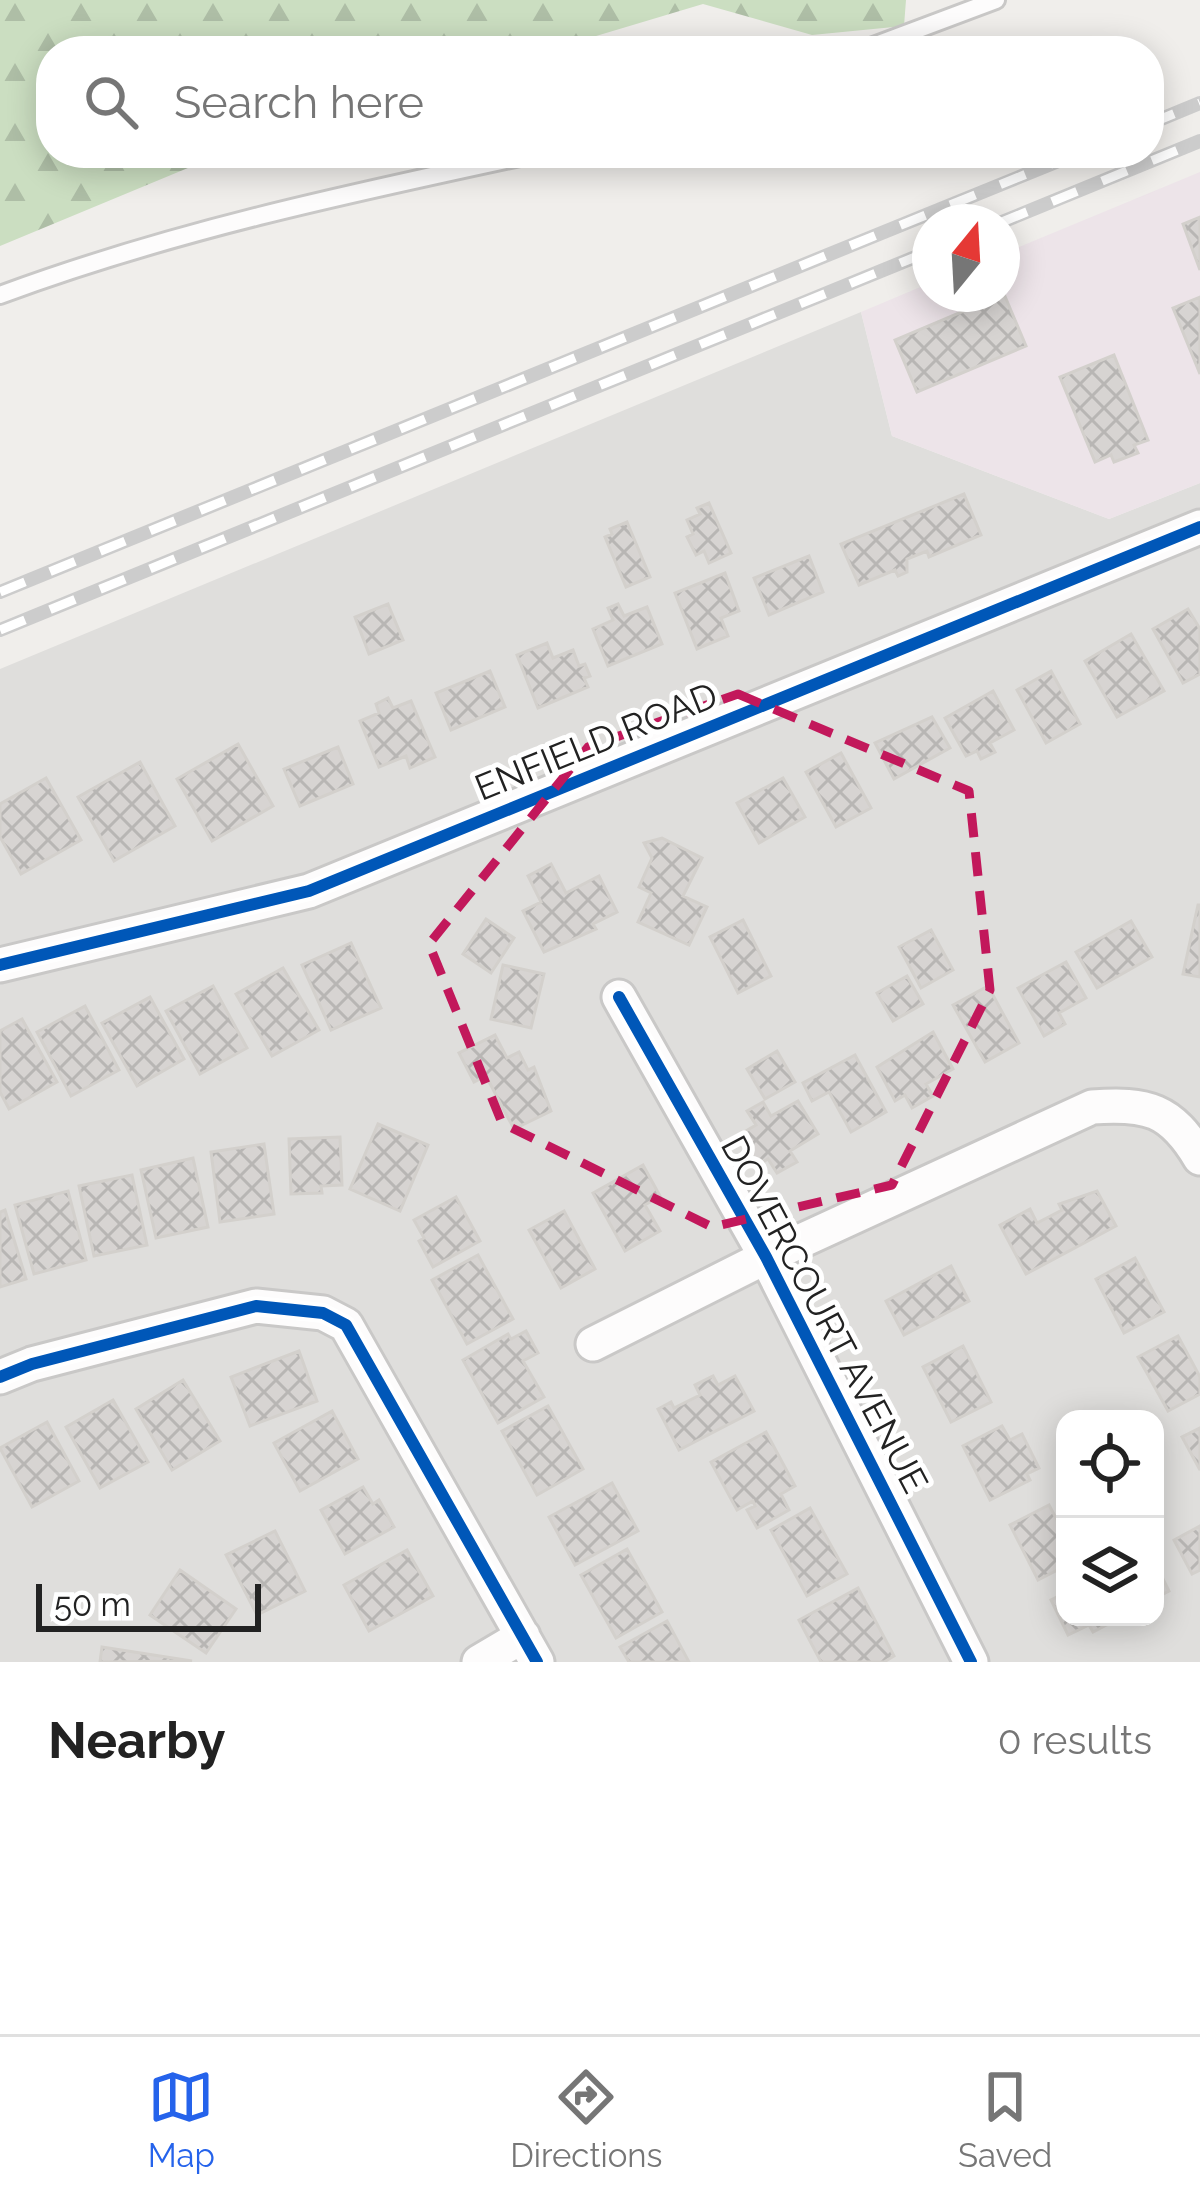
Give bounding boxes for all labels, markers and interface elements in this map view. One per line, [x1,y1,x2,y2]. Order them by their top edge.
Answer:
search box [36,36,1164,168]
icon: search [78,69,144,135]
text: Search here [174,76,424,129]
north arrow [912,204,1020,312]
street label: ENFIELD ROAD [469,673,723,809]
street label: DOVERCOURT AVENUE [713,1128,937,1500]
map controls [1056,1410,1164,1626]
button: locate [1056,1410,1164,1518]
button: layers [1056,1518,1164,1626]
scale bar [36,1578,261,1631]
text: 50 m [54,1585,131,1624]
text: Nearby [48,1710,225,1770]
text: 0 results [998,1717,1152,1763]
tab: Map [148,2064,215,2175]
tab: Directions [510,2064,663,2175]
tab: Saved [958,2064,1052,2175]

